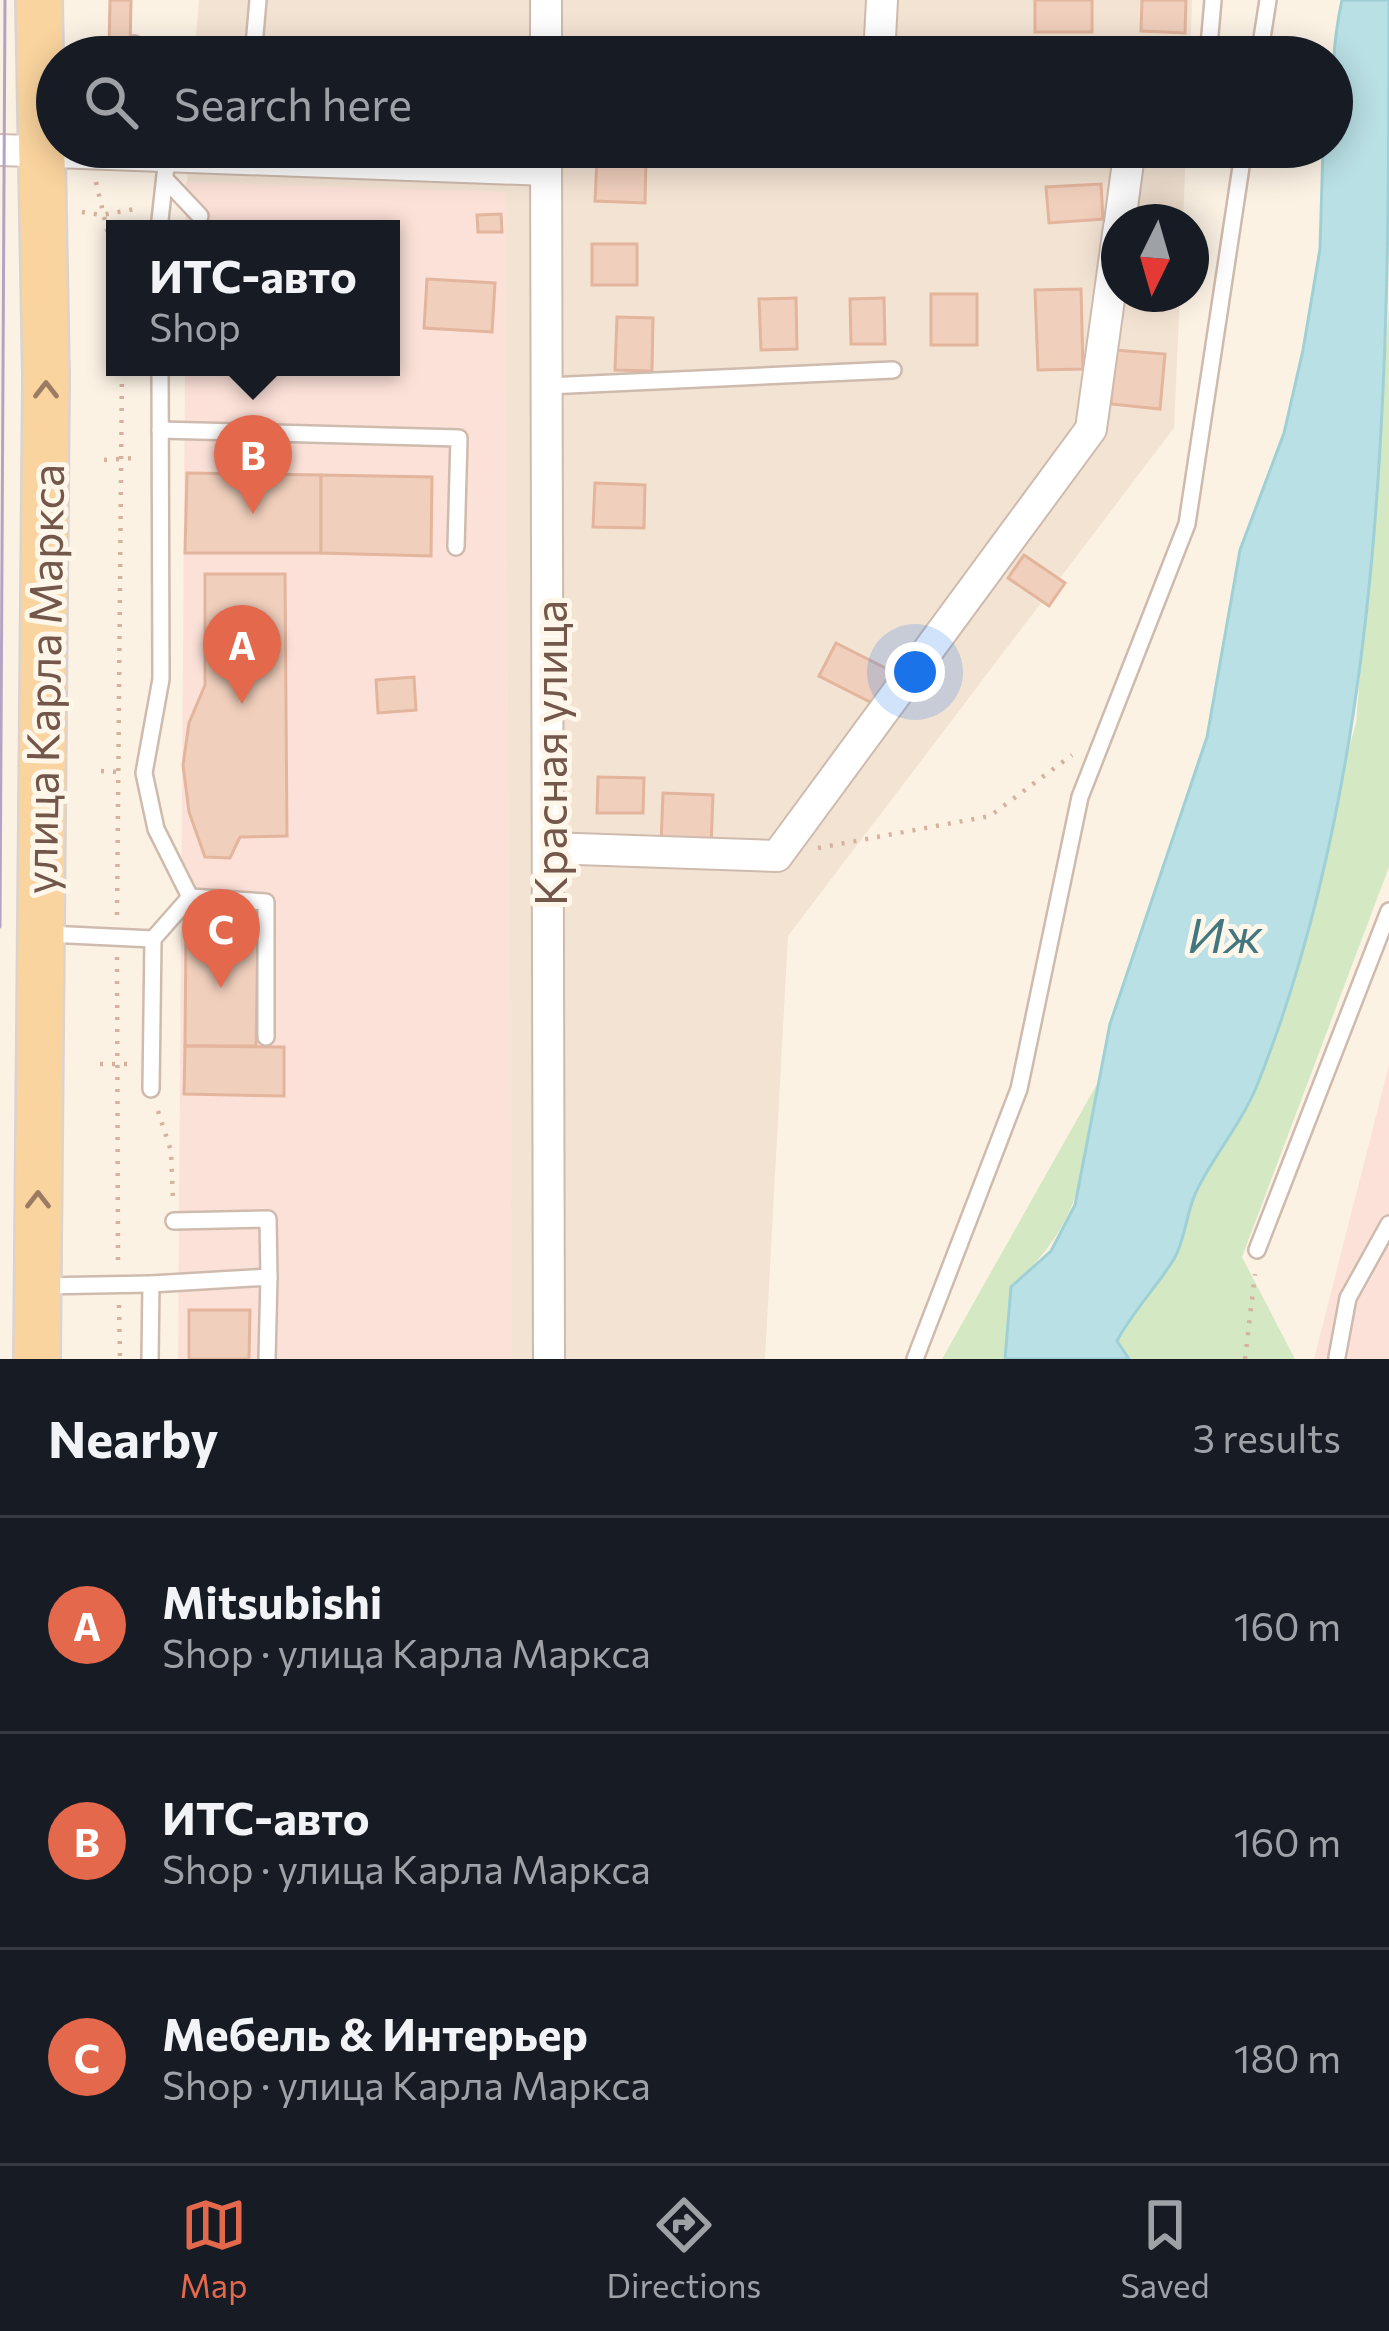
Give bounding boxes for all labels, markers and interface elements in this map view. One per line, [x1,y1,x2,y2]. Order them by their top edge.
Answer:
search box [36,36,1353,168]
icon: search [78,69,144,135]
text: Search here [174,75,412,130]
north arrow [1101,204,1209,312]
popup [106,220,400,376]
text: ИТС-авто [149,247,357,302]
text: Shop [149,302,241,350]
one-way arrow [32,380,58,399]
pin: B [214,415,292,514]
street label: улица Карла Маркса [11,463,73,895]
street label: Красная улица [521,600,576,906]
pin: A [203,605,281,704]
your location [885,642,945,702]
pin: C [182,889,260,988]
water label: Иж [1188,904,1263,963]
one-way arrow [25,1190,51,1208]
text: Nearby [48,1406,218,1469]
text: 3 results [1193,1413,1341,1461]
text: Mitsubishi [162,1573,382,1628]
text: A [73,1601,101,1649]
text: 160 m [1234,1601,1341,1649]
text: Shop · улица Карла Маркса [162,1628,651,1676]
text: ИТС-авто [162,1789,370,1844]
text: B [74,1817,100,1865]
text: 160 m [1234,1817,1341,1865]
text: Shop · улица Карла Маркса [162,1844,651,1892]
text: Мебель & Интерьер [162,2005,588,2060]
text: C [74,2033,100,2081]
text: 180 m [1234,2033,1341,2081]
text: Shop · улица Карла Маркса [162,2060,651,2108]
tab: Map [180,2192,248,2305]
tab: Directions [607,2192,761,2305]
tab: Saved [1120,2192,1209,2305]

